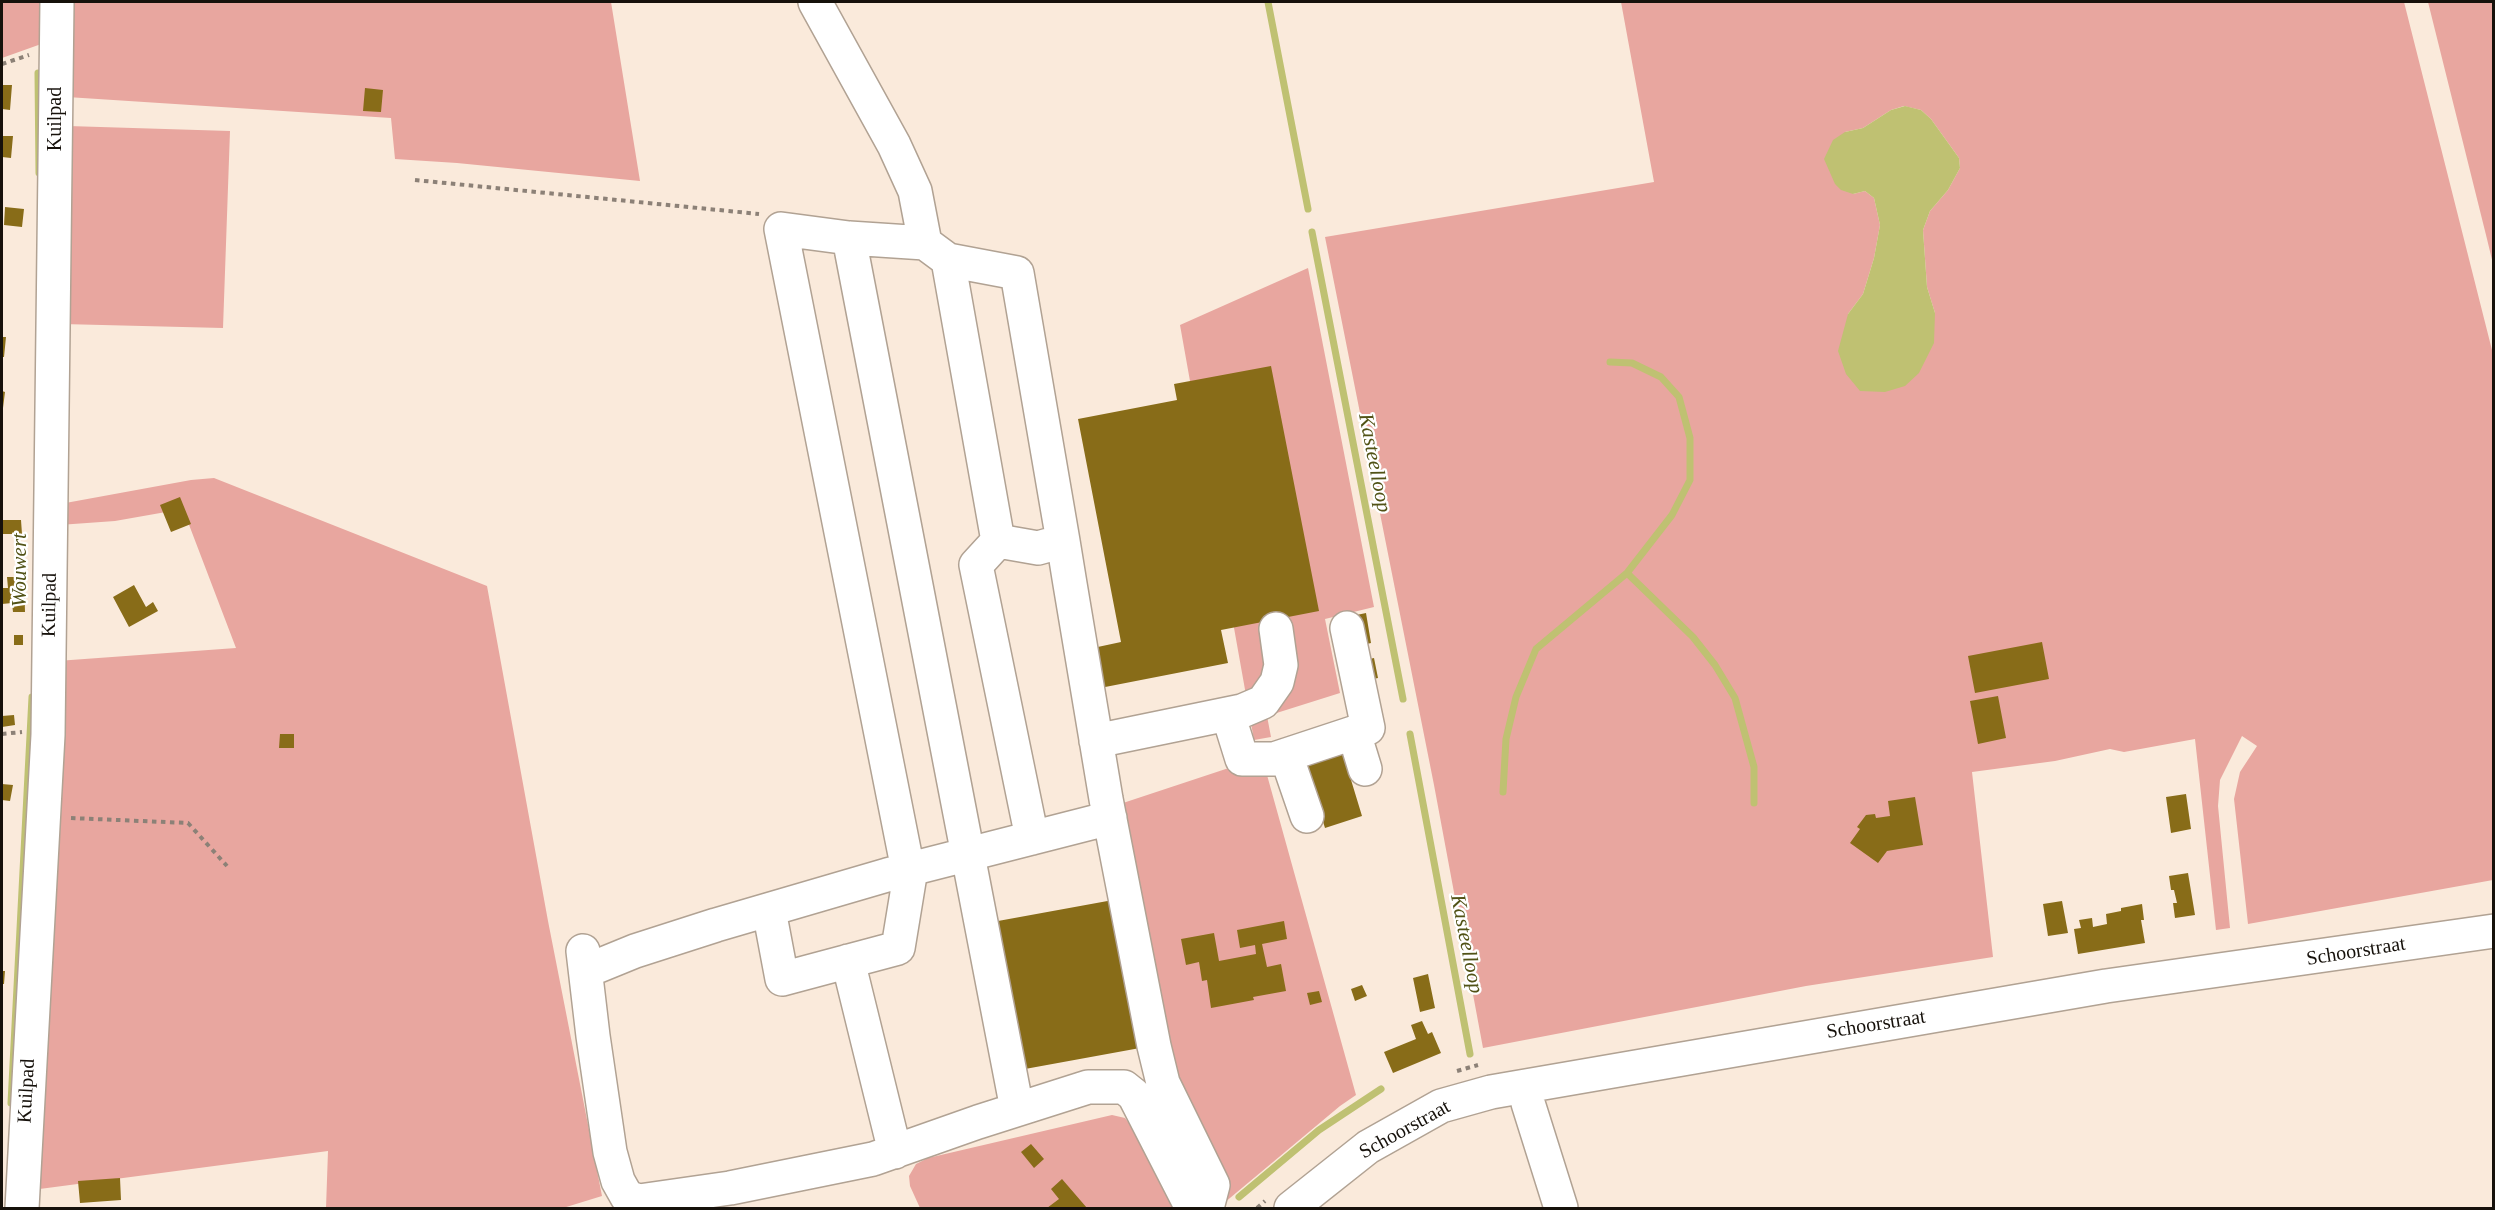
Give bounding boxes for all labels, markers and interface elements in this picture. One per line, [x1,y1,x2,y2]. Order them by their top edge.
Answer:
street label: Kuilpad [44,87,68,151]
water label: Kasteelloop [1352,411,1396,515]
water label: Wouwert [7,533,33,607]
street label: Kuilpad [37,573,63,637]
water label: Kasteelloop [1444,892,1488,996]
street label: Schoorstraat [2305,932,2407,972]
street label: Schoorstraat [1825,1005,1927,1045]
street label: Kuilpad [13,1058,41,1124]
street label: Schoorstraat [1355,1095,1455,1165]

